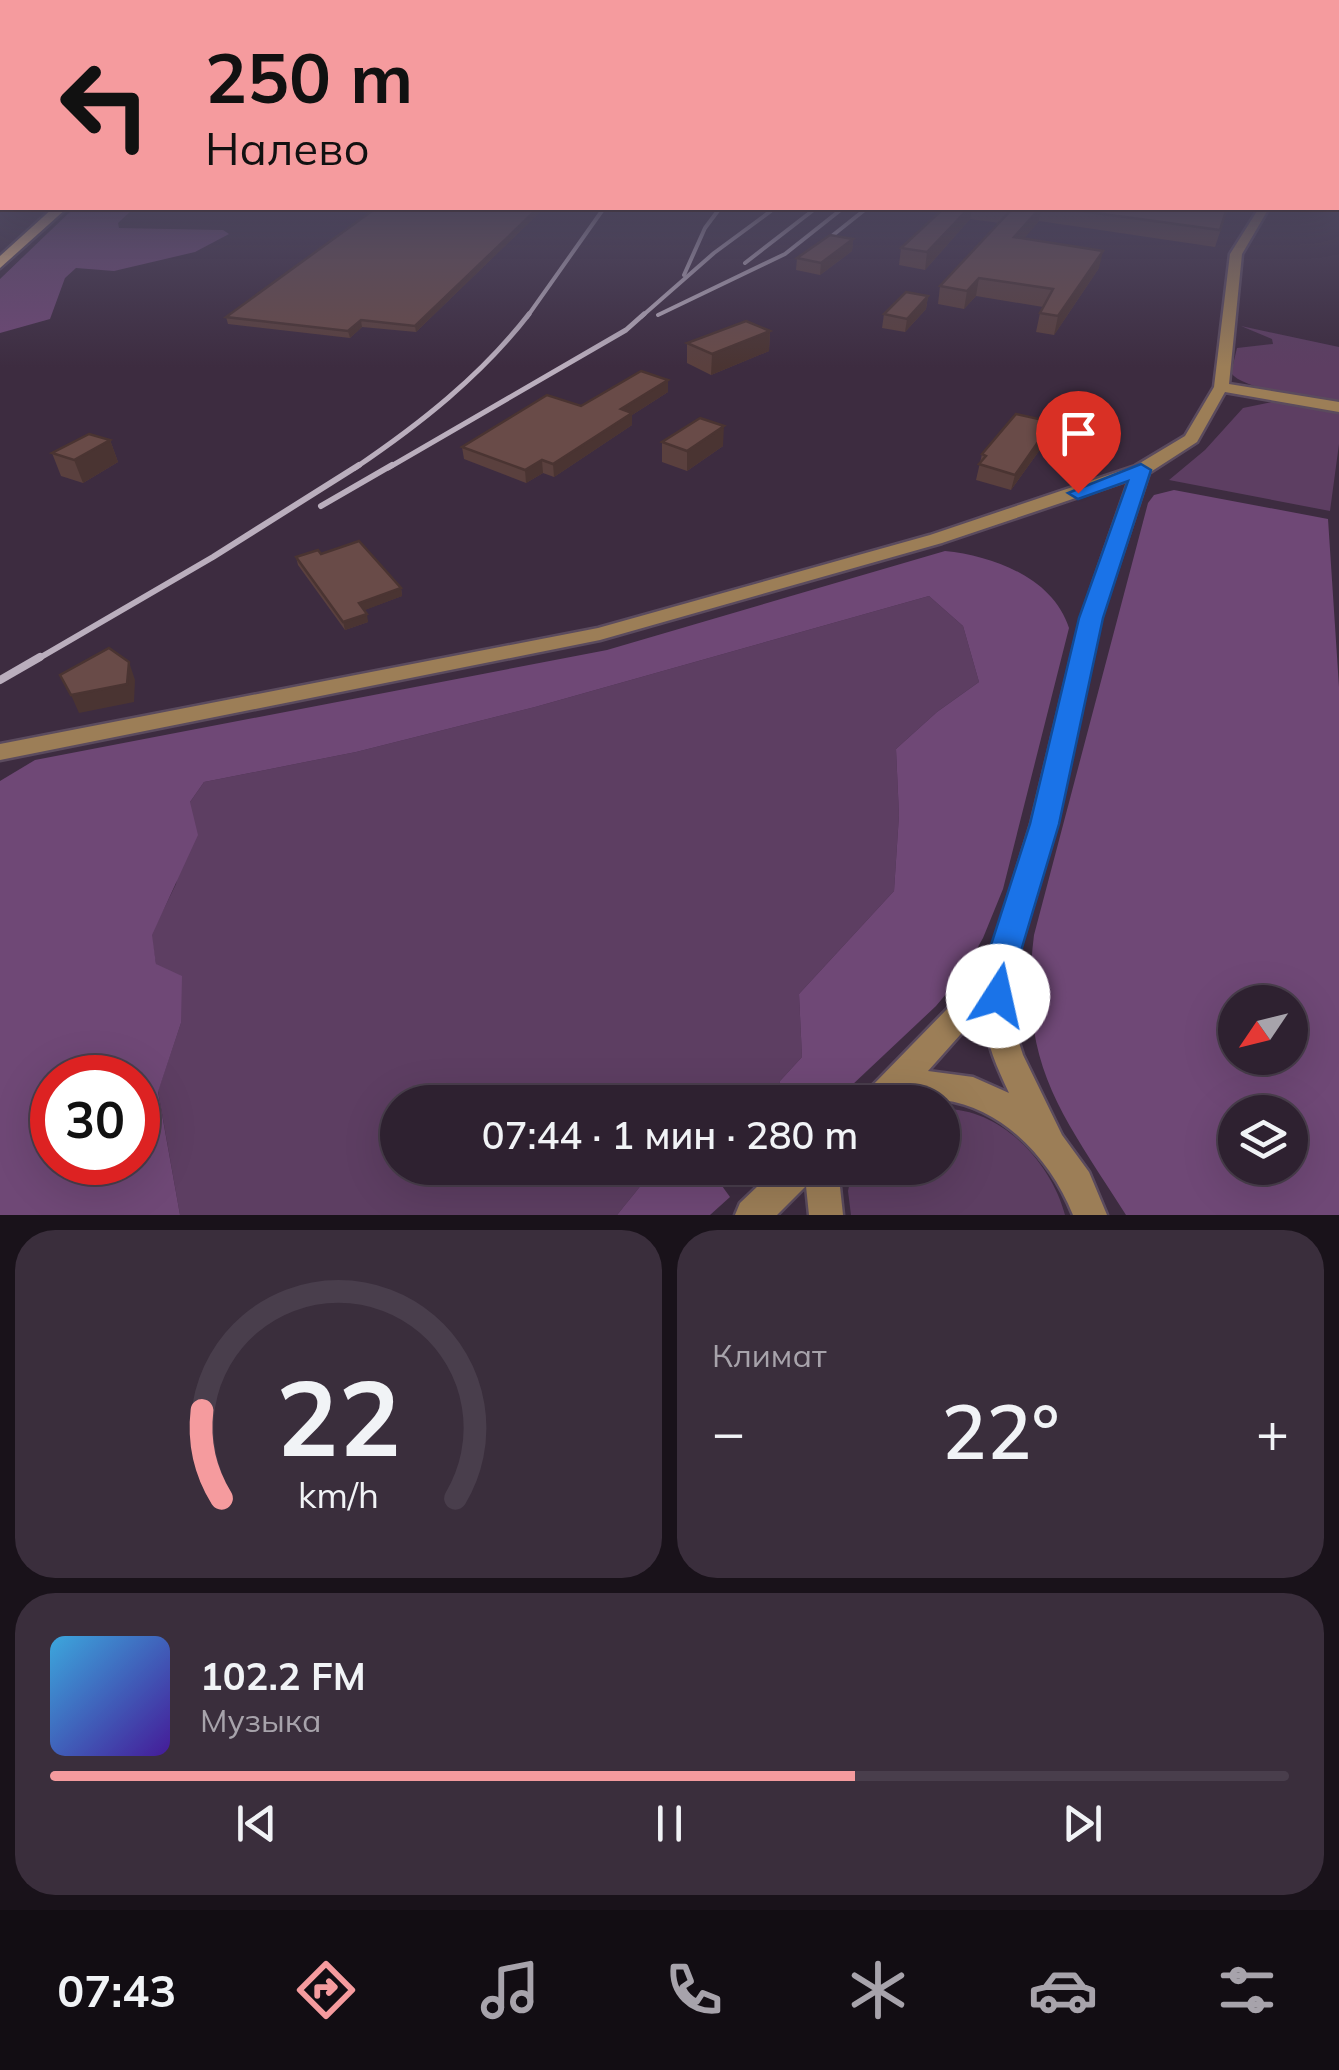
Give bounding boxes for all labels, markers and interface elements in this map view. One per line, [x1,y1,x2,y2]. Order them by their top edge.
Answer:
text: 250 m [205,33,413,121]
icon: left [40,40,170,170]
text: Налево [205,120,370,176]
pin [1036,391,1121,494]
icon: arrive [1051,406,1106,461]
position arrow [946,944,1050,1048]
north arrow [1218,985,1308,1075]
map controls [1218,985,1308,1185]
speed limit sign: 30 [30,1055,160,1185]
button: layers [1218,1095,1308,1185]
text: 07:44 · 1 мин · 280 m [482,1111,858,1159]
text: Климат [712,1335,826,1375]
text: 22 [276,1351,401,1482]
text: 22° [941,1384,1060,1478]
text: − [712,1397,745,1466]
text: + [1256,1397,1289,1466]
text: km/h [298,1472,379,1517]
text: 102.2 FM [200,1652,366,1700]
text: Музыка [200,1700,322,1740]
icon: previous [229,1796,284,1851]
icon: pause [642,1796,697,1851]
icon: next [1055,1796,1110,1851]
icon: directions [291,1955,361,2025]
icon: music [475,1955,545,2025]
icon: phone [659,1955,729,2025]
icon: climate [843,1955,913,2025]
icon: car [1028,1955,1098,2025]
icon: filters [1212,1955,1282,2025]
text: 07:43 [57,1962,176,2018]

